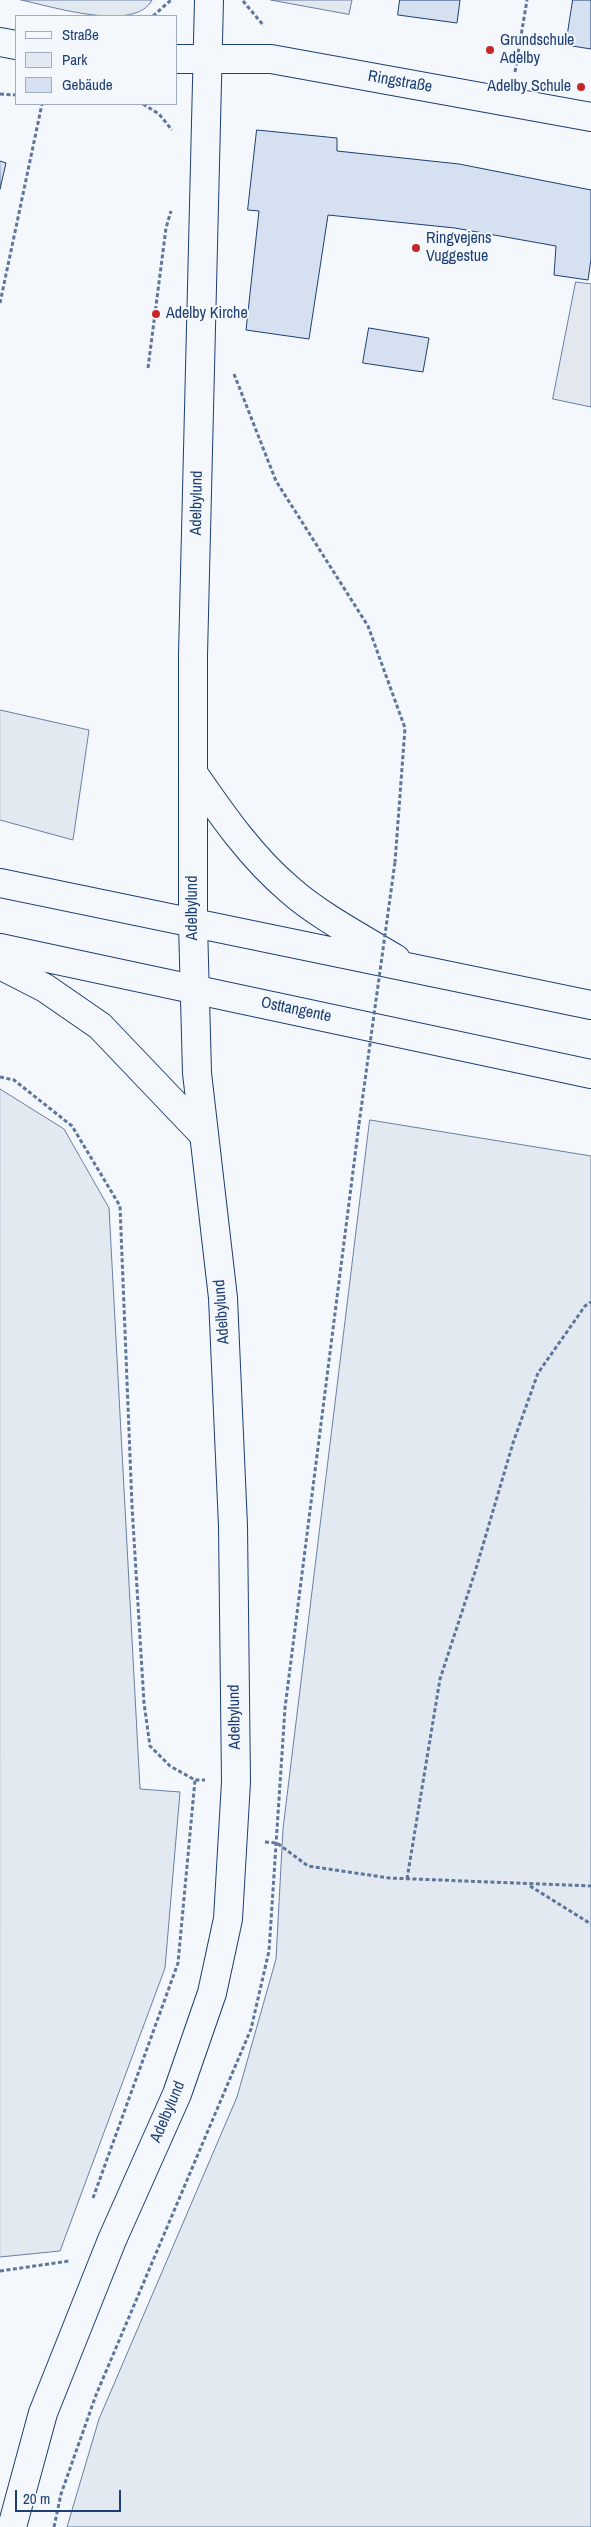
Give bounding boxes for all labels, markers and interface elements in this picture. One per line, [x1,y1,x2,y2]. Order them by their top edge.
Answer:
legend [15,15,178,105]
text: Straße [62,24,99,45]
place label: Grundschule Adelby [500,31,574,69]
marker: Grundschule Adelby [484,44,496,56]
text: Park [62,49,87,70]
street label: Ringstraße [366,67,434,97]
text: Gebäude [62,74,113,95]
place label: Adelby Schule [487,77,571,97]
marker: Adelby Schule [575,81,587,93]
place label: Ringvejens Vuggestue [426,229,492,267]
marker: Ringvejens Vuggestue [410,242,422,254]
place label: Adelby Kirche [166,304,248,324]
marker: Adelby Kirche [150,308,162,320]
street label: Adelbylund [187,470,207,536]
street label: Adelbylund [183,876,203,940]
street label: Osttangente [259,993,333,1027]
street label: Adelbylund [210,1279,234,1345]
street label: Adelbylund [225,1684,245,1750]
street label: Adelbylund [146,2078,190,2146]
scale bar [18,2480,124,2512]
text: 20 m [23,2488,50,2509]

